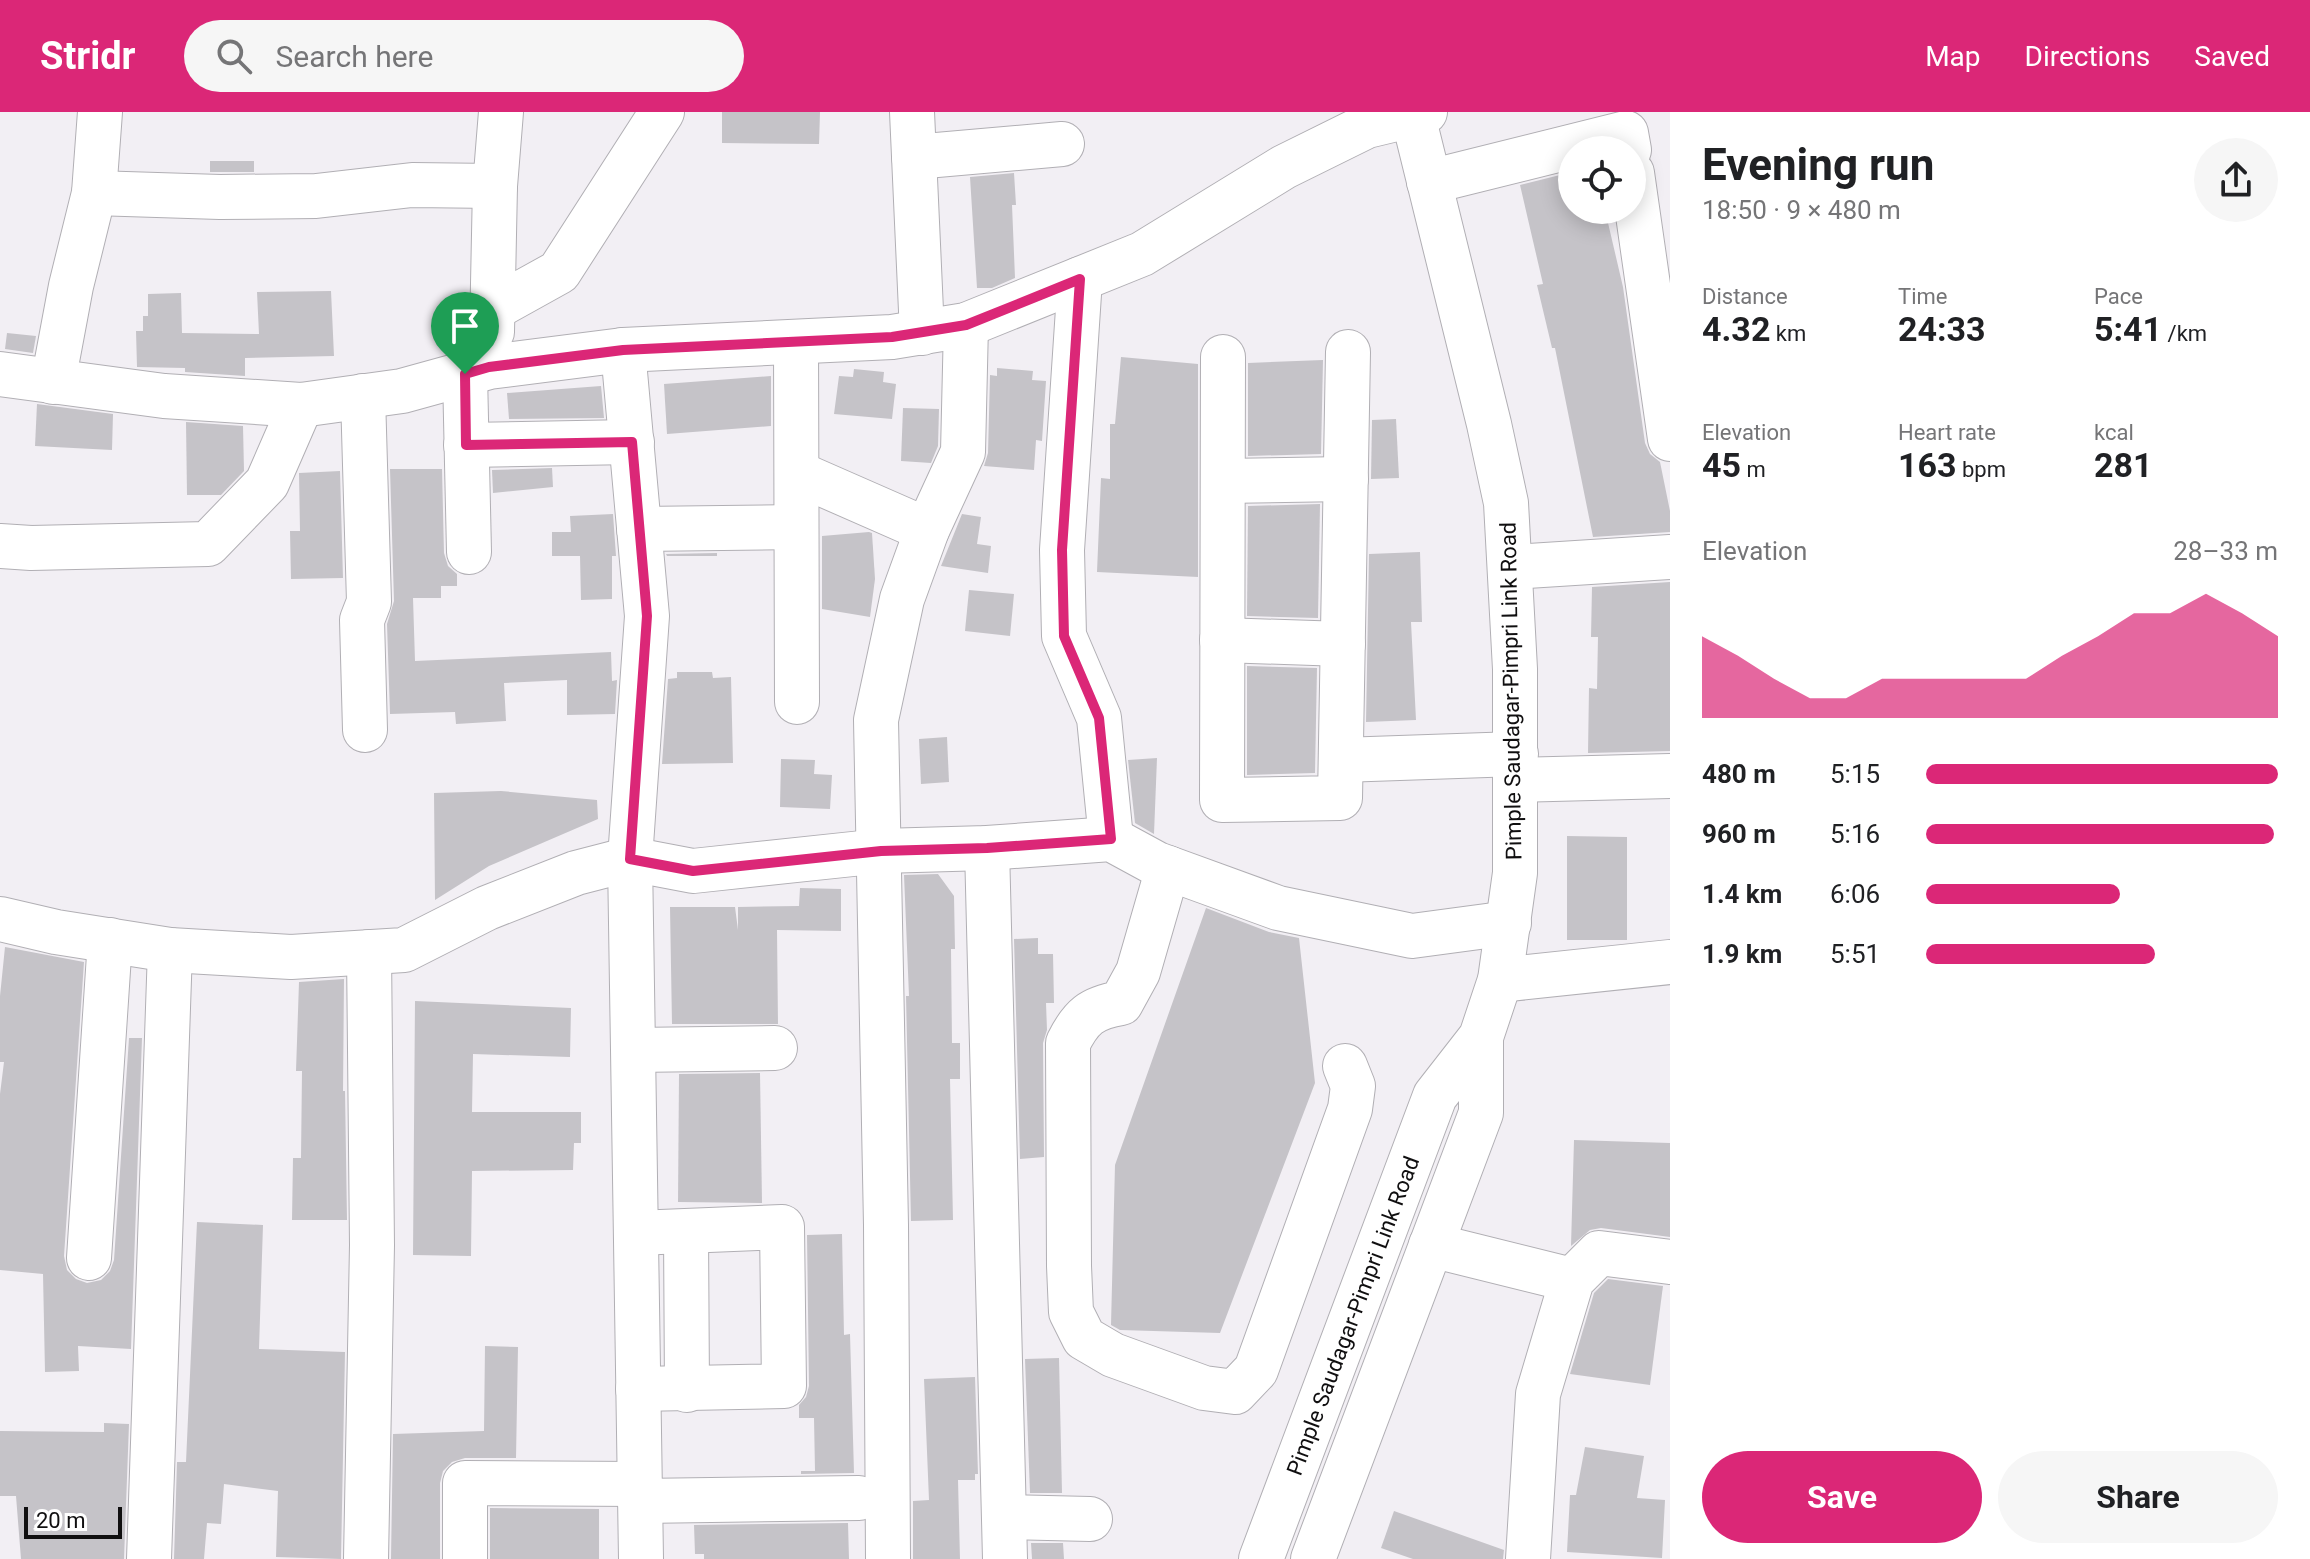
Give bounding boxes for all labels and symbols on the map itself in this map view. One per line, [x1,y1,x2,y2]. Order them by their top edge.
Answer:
pin [431,292,499,374]
street label: Pimple Saudagar-Pimpri Link Road [1496,522,1526,860]
street label: Pimple Saudagar-Pimpri Link Road [1281,1153,1424,1478]
scale bar [24,1503,122,1539]

